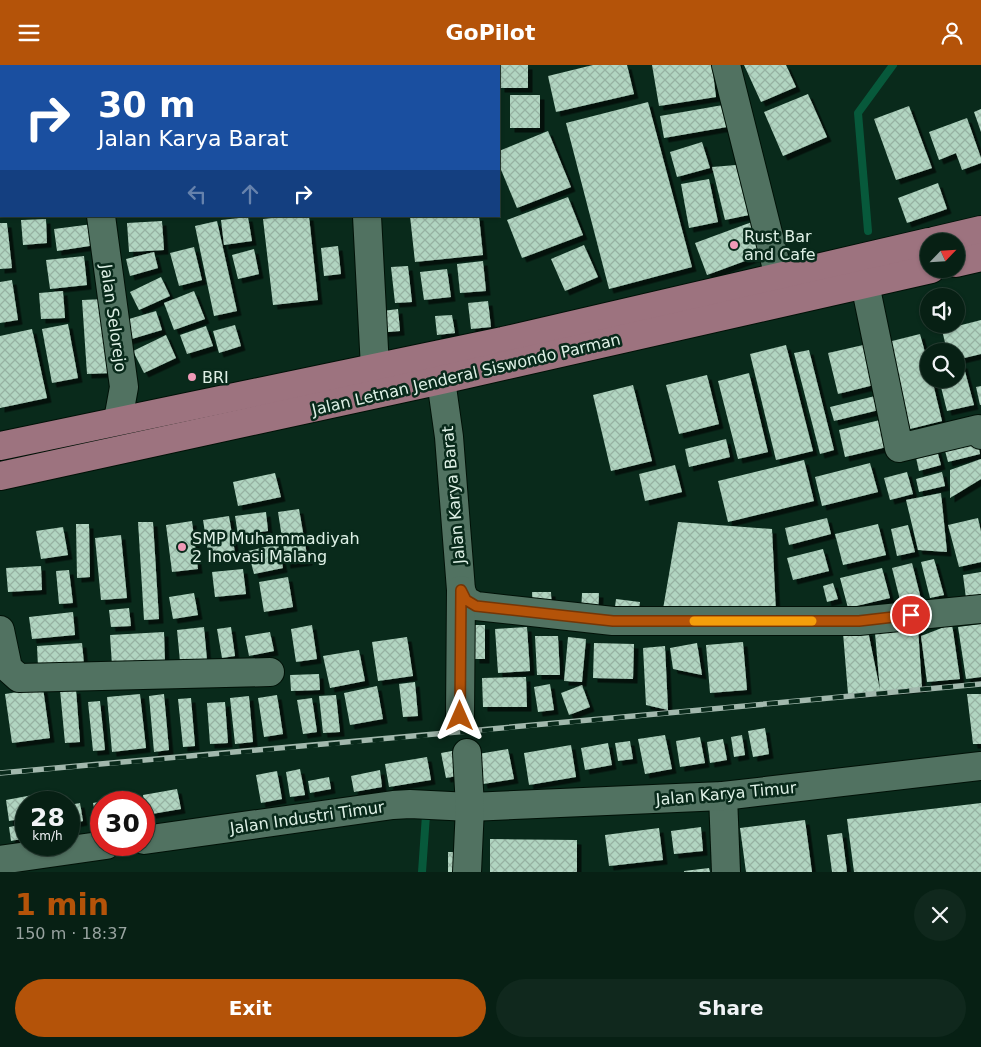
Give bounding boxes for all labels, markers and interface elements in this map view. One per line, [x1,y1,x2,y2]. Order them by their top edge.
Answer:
icon: menu [15,19,43,47]
icon: person [938,19,966,47]
text: GoPilot [445,20,536,45]
icon: right [15,85,80,150]
text: 30 m [98,85,195,125]
text: Jalan Karya Barat [98,126,288,151]
icon: left [183,180,211,208]
icon: ahead [236,180,264,208]
icon: right [289,180,317,208]
place label: Rust Bar and Cafe [744,227,816,264]
north arrow [920,233,965,277]
map controls [920,233,965,388]
marker: Rust Bar and Cafe [728,239,740,251]
street label: Jalan Selorejo [96,262,130,373]
button: sound [920,288,965,333]
street label: Jalan Letnan Jenderal Siswondo Parman [309,330,622,420]
button: search [920,343,965,388]
place label: BRI [202,368,229,387]
marker: BRI [186,371,198,383]
street label: Jalan Karya Barat [438,425,469,566]
place label: SMP Muhammadiyah 2 Inovasi Malang [192,529,360,566]
marker: SMP Muhammadiyah 2 Inovasi Malang [176,541,188,553]
pin [890,594,932,636]
icon: arrive [897,601,925,629]
position arrow [433,689,485,741]
street label: Jalan Karya Timur [654,778,798,809]
speed limit sign: 30 [90,791,155,856]
street label: Jalan Industri Timur [228,797,386,838]
text: 28 [30,803,65,832]
text: km/h [32,829,63,843]
text: 1 min [15,887,109,922]
button: close [914,889,966,941]
text: 150 m · 18:37 [15,924,128,943]
button: Exit [15,979,486,1037]
button: Share [496,979,966,1037]

